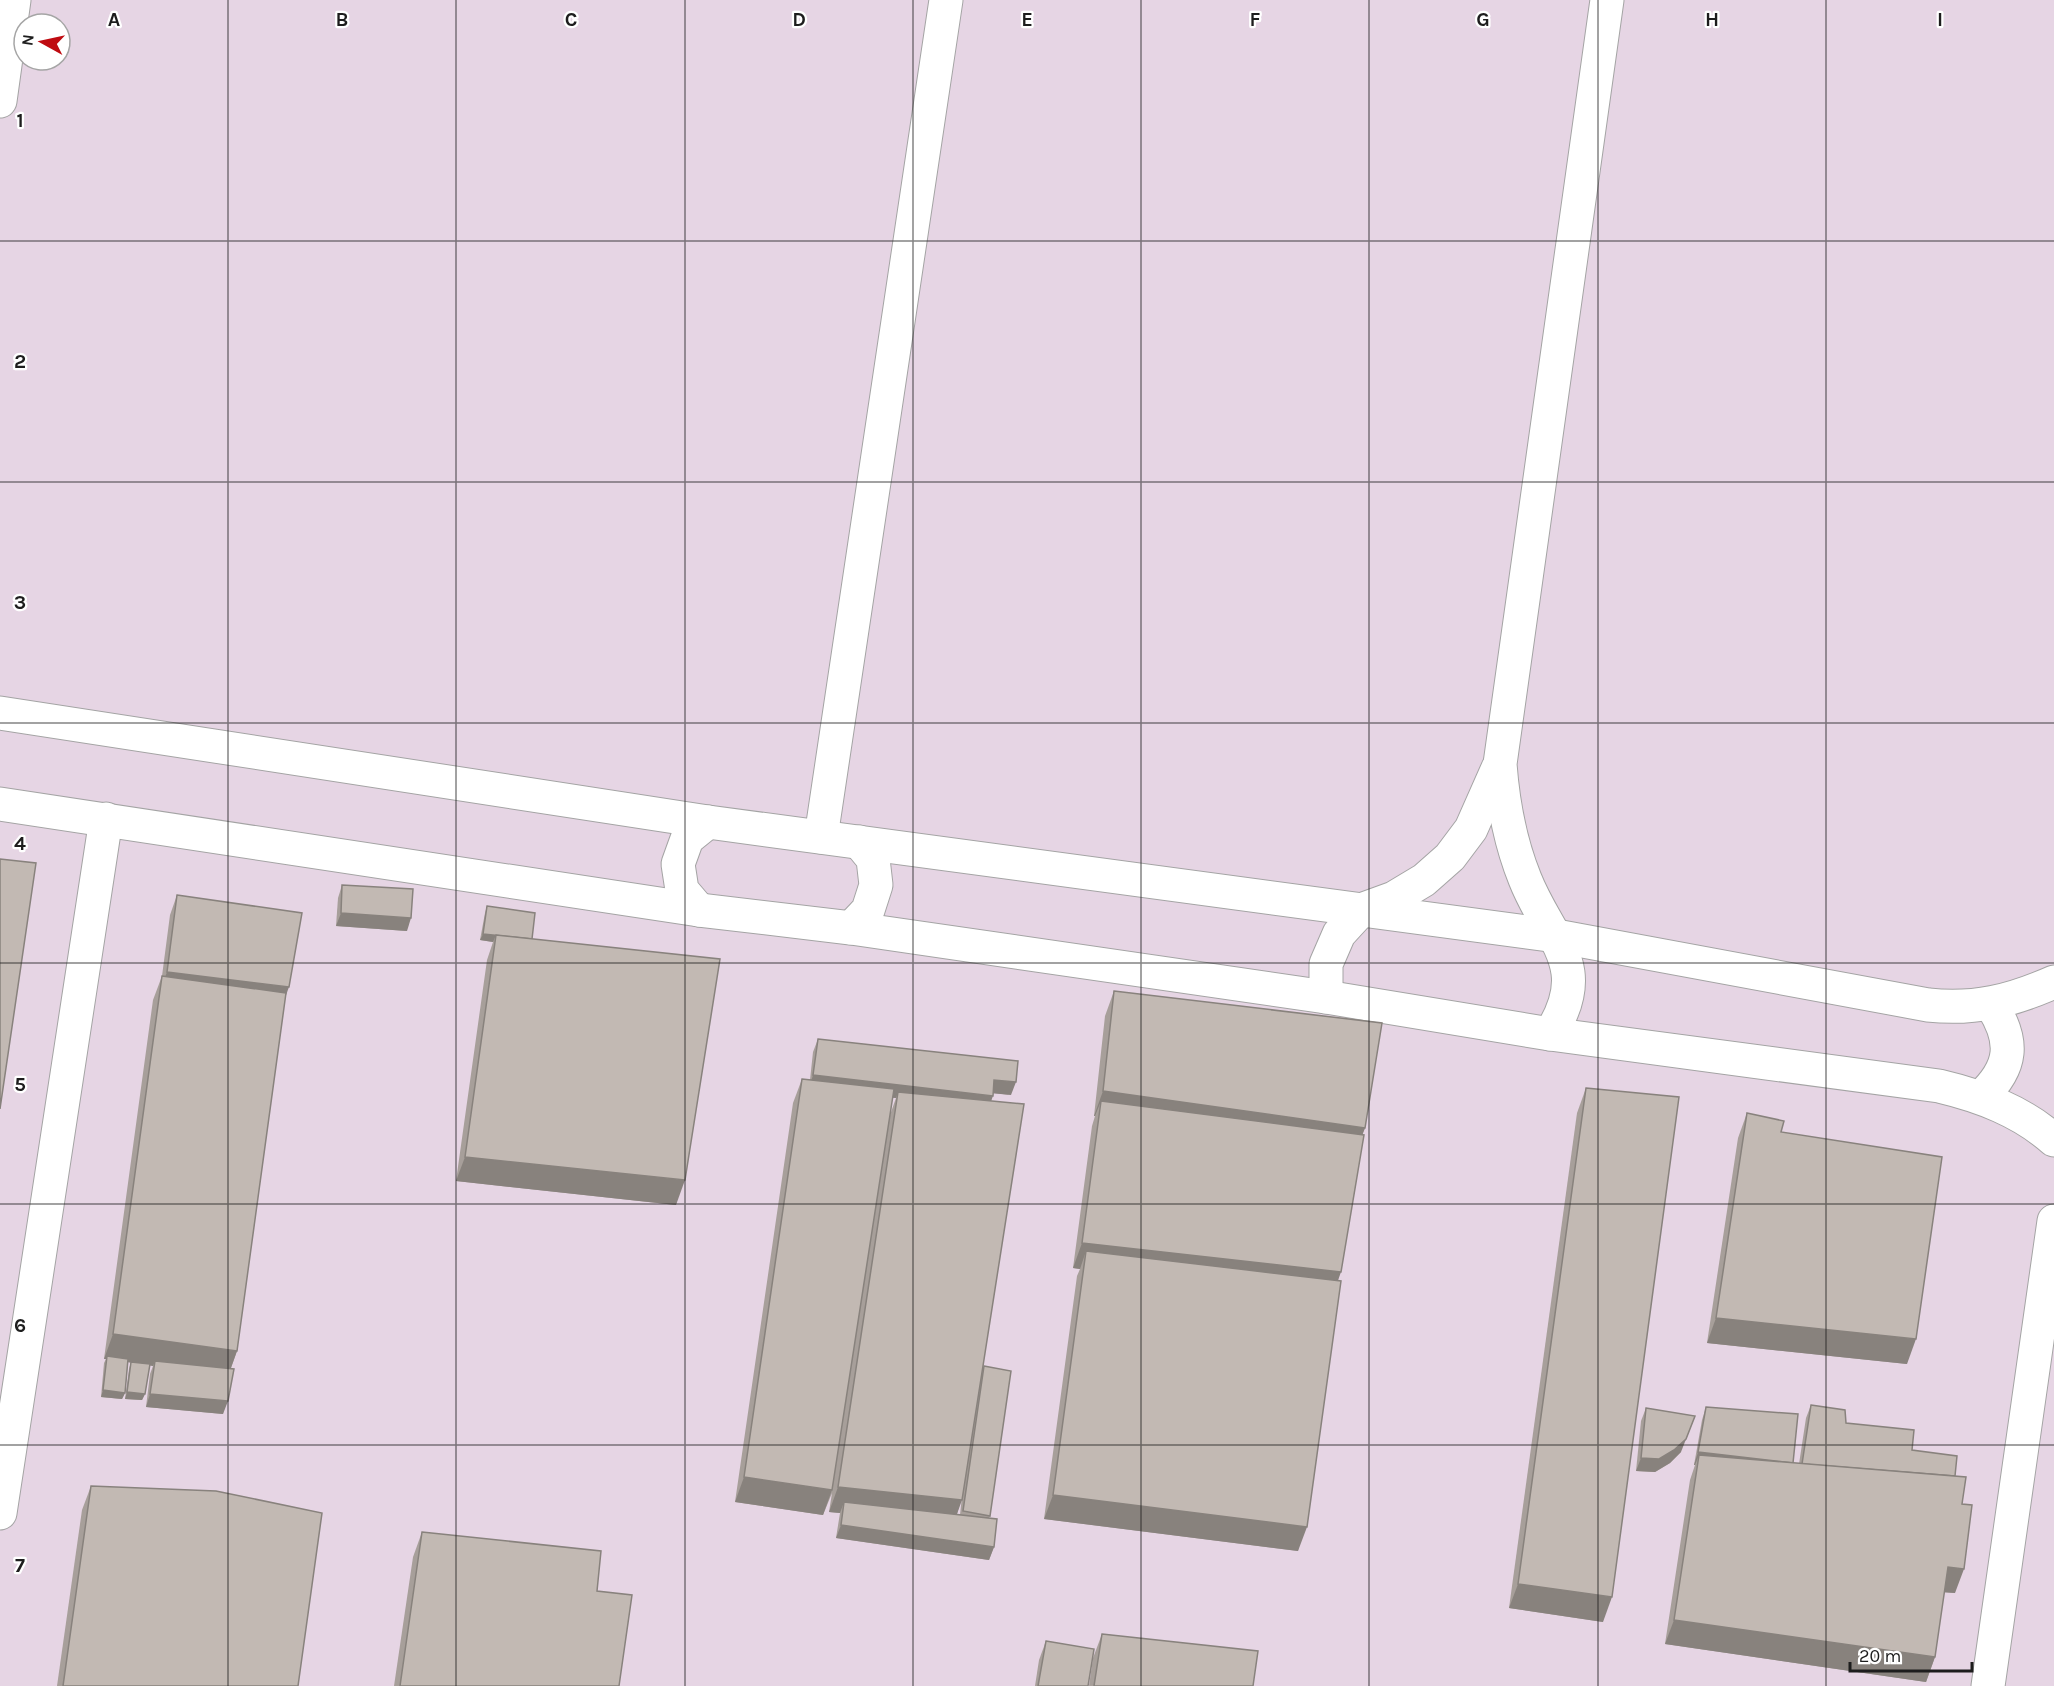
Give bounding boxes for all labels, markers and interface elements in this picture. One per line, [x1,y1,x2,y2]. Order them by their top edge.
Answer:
text: A [108,8,121,31]
text: B [336,8,348,31]
text: C [565,8,577,31]
text: D [792,8,806,31]
text: E [1021,8,1033,31]
text: F [1250,8,1261,31]
text: G [1476,8,1490,31]
text: H [1705,8,1719,31]
text: I [1937,8,1943,31]
north arrow [12,12,72,72]
text: N [17,33,38,47]
text: 1 [16,109,24,132]
text: 2 [14,350,26,373]
text: 3 [14,591,26,614]
text: 4 [14,832,26,855]
text: 5 [14,1073,26,1096]
text: 6 [14,1314,26,1337]
text: 7 [15,1554,25,1577]
scale bar [1850,1635,1972,1673]
text: 20 m [1859,1645,1901,1667]

